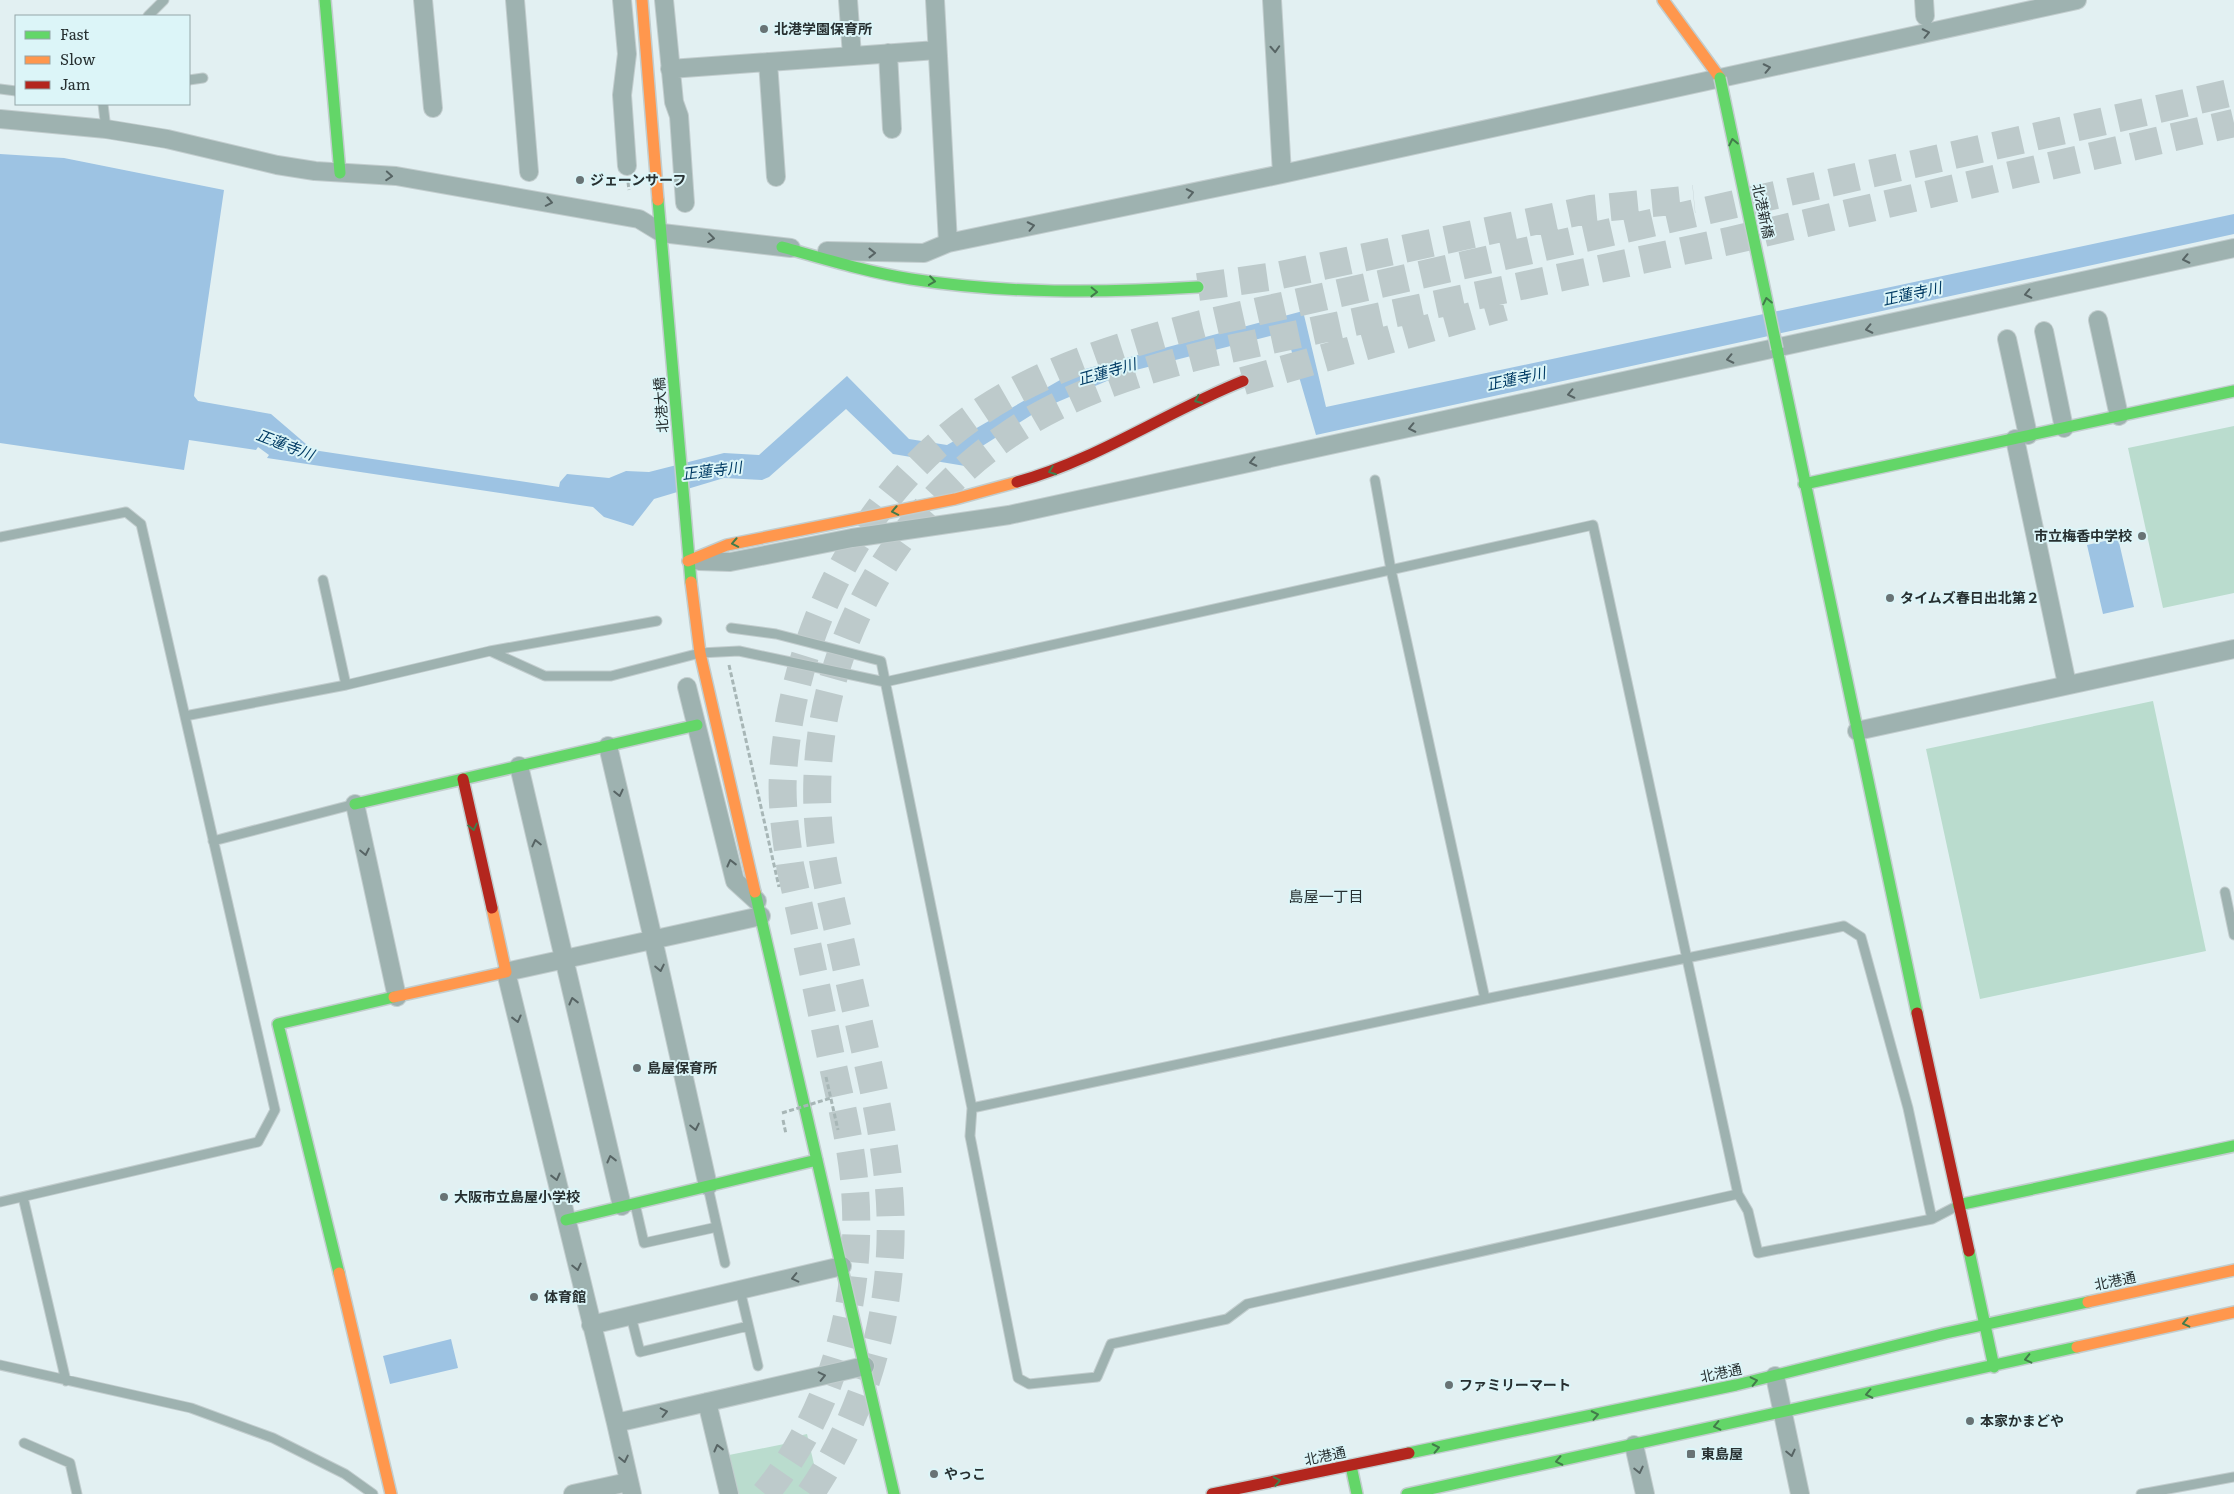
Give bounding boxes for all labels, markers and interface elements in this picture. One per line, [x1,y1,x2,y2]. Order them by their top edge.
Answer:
legend [15,15,190,105]
place label: 北港学園保育所 [774,18,872,38]
text: Fast [60,22,89,45]
marker: 北港学園保育所 [758,23,770,35]
one-way arrow [1922,28,1930,39]
one-way arrow [1269,45,1280,53]
text: Slow [60,47,95,70]
one-way arrow [1763,63,1772,74]
text: Jam [60,72,91,95]
one-way arrow [1728,138,1739,147]
place label: ジェーンサーフ [590,169,686,189]
one-way arrow [385,170,393,181]
marker: ジェーンサーフ [574,174,586,186]
street label: 北港新橋 [1748,181,1780,240]
one-way arrow [1186,188,1195,199]
one-way arrow [545,196,553,207]
one-way arrow [1027,221,1036,232]
one-way arrow [707,232,715,243]
one-way arrow [869,247,877,258]
one-way arrow [2182,253,2191,264]
one-way arrow [928,275,936,286]
water label: 正蓮寺川 [1880,275,1945,310]
one-way arrow [1090,286,1098,297]
one-way arrow [2023,288,2032,299]
one-way arrow [1762,297,1773,306]
one-way arrow [1865,323,1873,334]
water label: 正蓮寺川 [1075,351,1141,390]
one-way arrow [1725,354,1734,364]
water label: 正蓮寺川 [1484,360,1549,395]
street label: 北港大橋 [648,376,672,434]
one-way arrow [1566,388,1575,399]
one-way arrow [1194,394,1203,404]
water label: 正蓮寺川 [253,422,320,466]
one-way arrow [1407,422,1416,433]
water label: 正蓮寺川 [681,454,745,485]
one-way arrow [1249,456,1257,467]
one-way arrow [1048,465,1057,475]
one-way arrow [890,506,899,516]
place label: 市立梅香中学校 [2034,525,2132,545]
marker: 市立梅香中学校 [2136,530,2148,542]
one-way arrow [731,538,740,548]
place label: タイムズ春日出北第２ [1900,587,2040,607]
marker: タイムズ春日出北第２ [1884,592,1896,604]
one-way arrow [613,788,624,797]
one-way arrow [467,823,478,831]
one-way arrow [531,838,542,847]
one-way arrow [360,847,370,856]
one-way arrow [726,858,737,867]
district label: 島屋一丁目 [1288,884,1364,907]
one-way arrow [654,964,665,973]
one-way arrow [568,997,579,1006]
one-way arrow [511,1015,522,1024]
place label: 島屋保育所 [647,1057,717,1077]
marker: 島屋保育所 [631,1062,643,1074]
one-way arrow [689,1122,699,1131]
one-way arrow [606,1155,617,1164]
one-way arrow [550,1173,561,1182]
place label: 大阪市立島屋小学校 [454,1186,580,1206]
marker: 大阪市立島屋小学校 [438,1191,450,1203]
one-way arrow [571,1263,582,1272]
street label: 北港通 [2092,1266,2137,1294]
one-way arrow [790,1272,799,1283]
place label: 体育館 [544,1286,586,1306]
marker: 体育館 [528,1291,540,1303]
one-way arrow [2182,1317,2191,1328]
one-way arrow [2023,1353,2032,1364]
street label: 北港通 [1698,1358,1743,1386]
one-way arrow [818,1371,827,1382]
place label: ファミリーマート [1459,1374,1571,1394]
one-way arrow [1749,1376,1758,1387]
marker: ファミリーマート [1443,1379,1455,1391]
one-way arrow [1865,1388,1874,1399]
one-way arrow [659,1407,668,1418]
one-way arrow [1590,1410,1599,1420]
place label: 本家かまどや [1980,1410,2064,1430]
marker: 本家かまどや [1964,1415,1976,1427]
one-way arrow [1713,1420,1722,1431]
street label: 北港通 [1302,1441,1347,1469]
one-way arrow [1431,1443,1440,1453]
place label: 東島屋 [1701,1443,1743,1463]
one-way arrow [713,1444,724,1453]
marker: 東島屋 [1685,1448,1697,1460]
one-way arrow [1785,1448,1796,1457]
one-way arrow [618,1455,629,1464]
one-way arrow [1554,1456,1563,1466]
place label: やっこ [944,1463,986,1483]
one-way arrow [1633,1465,1644,1474]
marker: やっこ [928,1468,940,1480]
one-way arrow [1272,1476,1281,1487]

